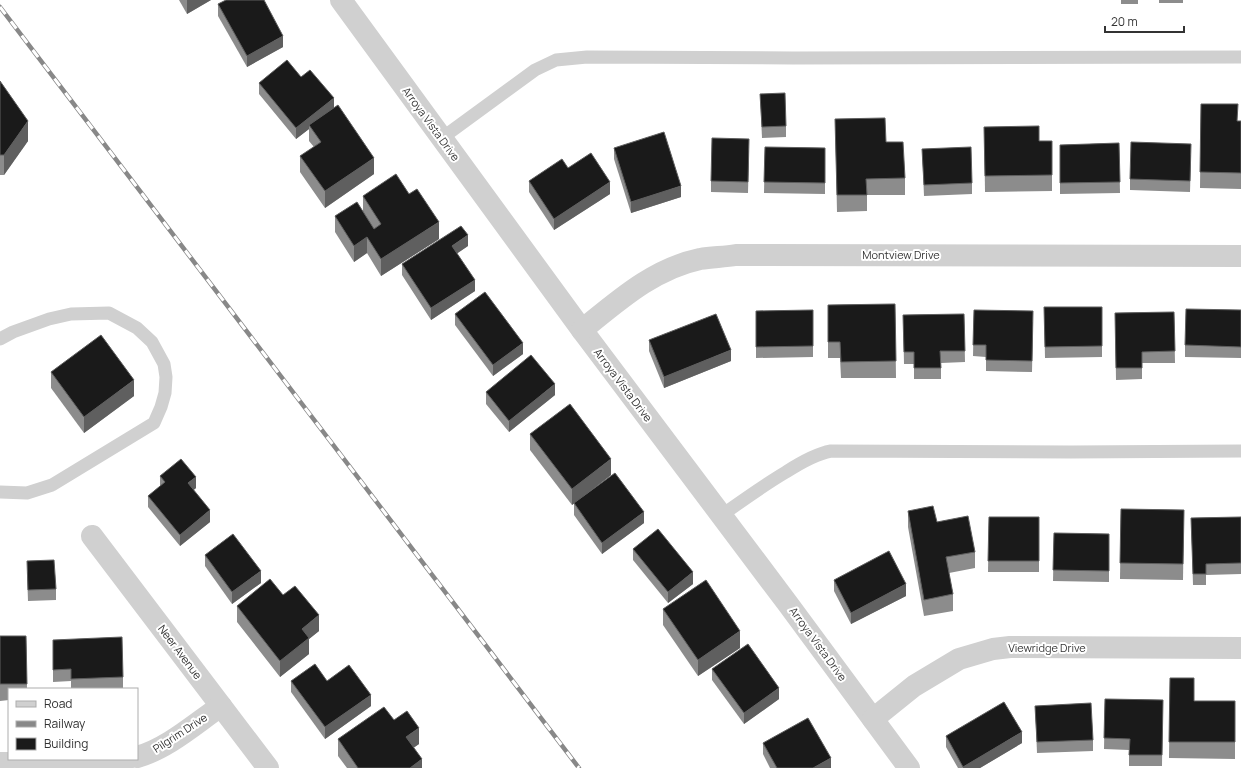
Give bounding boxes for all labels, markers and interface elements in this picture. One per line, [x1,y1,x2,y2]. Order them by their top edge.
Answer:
scale bar [1105,8,1184,34]
text: 20 m [1111,13,1138,30]
street label: Arroya Vista Drive [399,84,464,164]
street label: Montview Drive [862,247,940,262]
street label: Arroya Vista Drive [591,345,656,425]
street label: Arroya Vista Drive [786,604,851,684]
street label: Neer Avenue [155,622,206,682]
street label: Viewridge Drive [1008,640,1086,655]
legend [8,688,138,760]
text: Road [44,695,72,712]
street label: Pilgrim Drive [150,709,210,756]
text: Railway [44,715,86,732]
text: Building [44,735,88,752]

